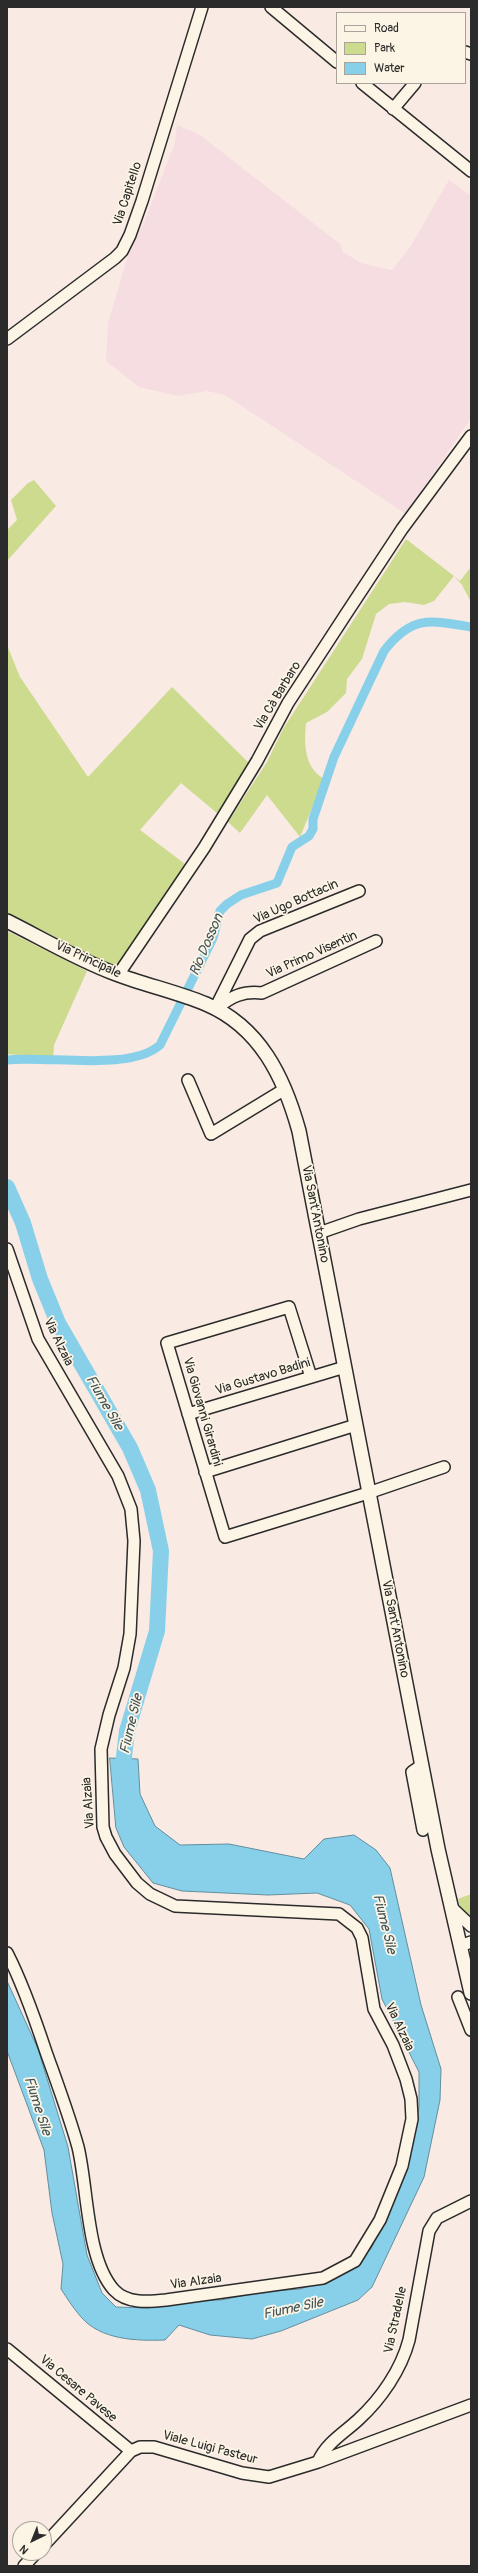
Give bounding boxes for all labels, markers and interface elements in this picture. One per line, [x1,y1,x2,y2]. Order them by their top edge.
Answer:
legend [336,12,466,84]
text: Road [374,21,399,36]
text: Park [374,41,395,56]
text: Water [374,61,405,76]
street label: Via Capitello [110,160,146,228]
street label: Via Cà Barbaro [251,659,305,733]
street label: Via Ugo Bottacin [251,876,341,928]
water label: Rio Dosson [187,912,227,978]
street label: Via Primo Visentin [264,928,360,982]
street label: Via Principale [53,938,123,982]
street label: Via Sant'Antonino [298,1164,332,1264]
street label: Via Alzaia [40,1315,76,1369]
street label: Via Gustavo Badini [214,1355,312,1399]
street label: Via Giovanni Girardini [179,1356,225,1468]
water label: Fiume Sile [82,1372,126,1434]
street label: Via Sant'Antonino [378,1579,412,1679]
water label: Fiume Sile [117,1692,147,1756]
street label: Via Alzaia [79,1777,99,1829]
water label: Fiume Sile [368,1892,400,1956]
street label: Via Alzaia [381,2000,417,2054]
water label: Fiume Sile [20,2074,54,2138]
street label: Via Alzaia [169,2271,223,2293]
street label: Via Stradelle [381,2285,411,2355]
water label: Fiume Sile [262,2294,324,2324]
street label: Via Cesare Pavese [36,2352,120,2426]
street label: Viale Luigi Pasteur [161,2428,259,2468]
north arrow [12,2521,52,2561]
text: N [17,2542,31,2557]

